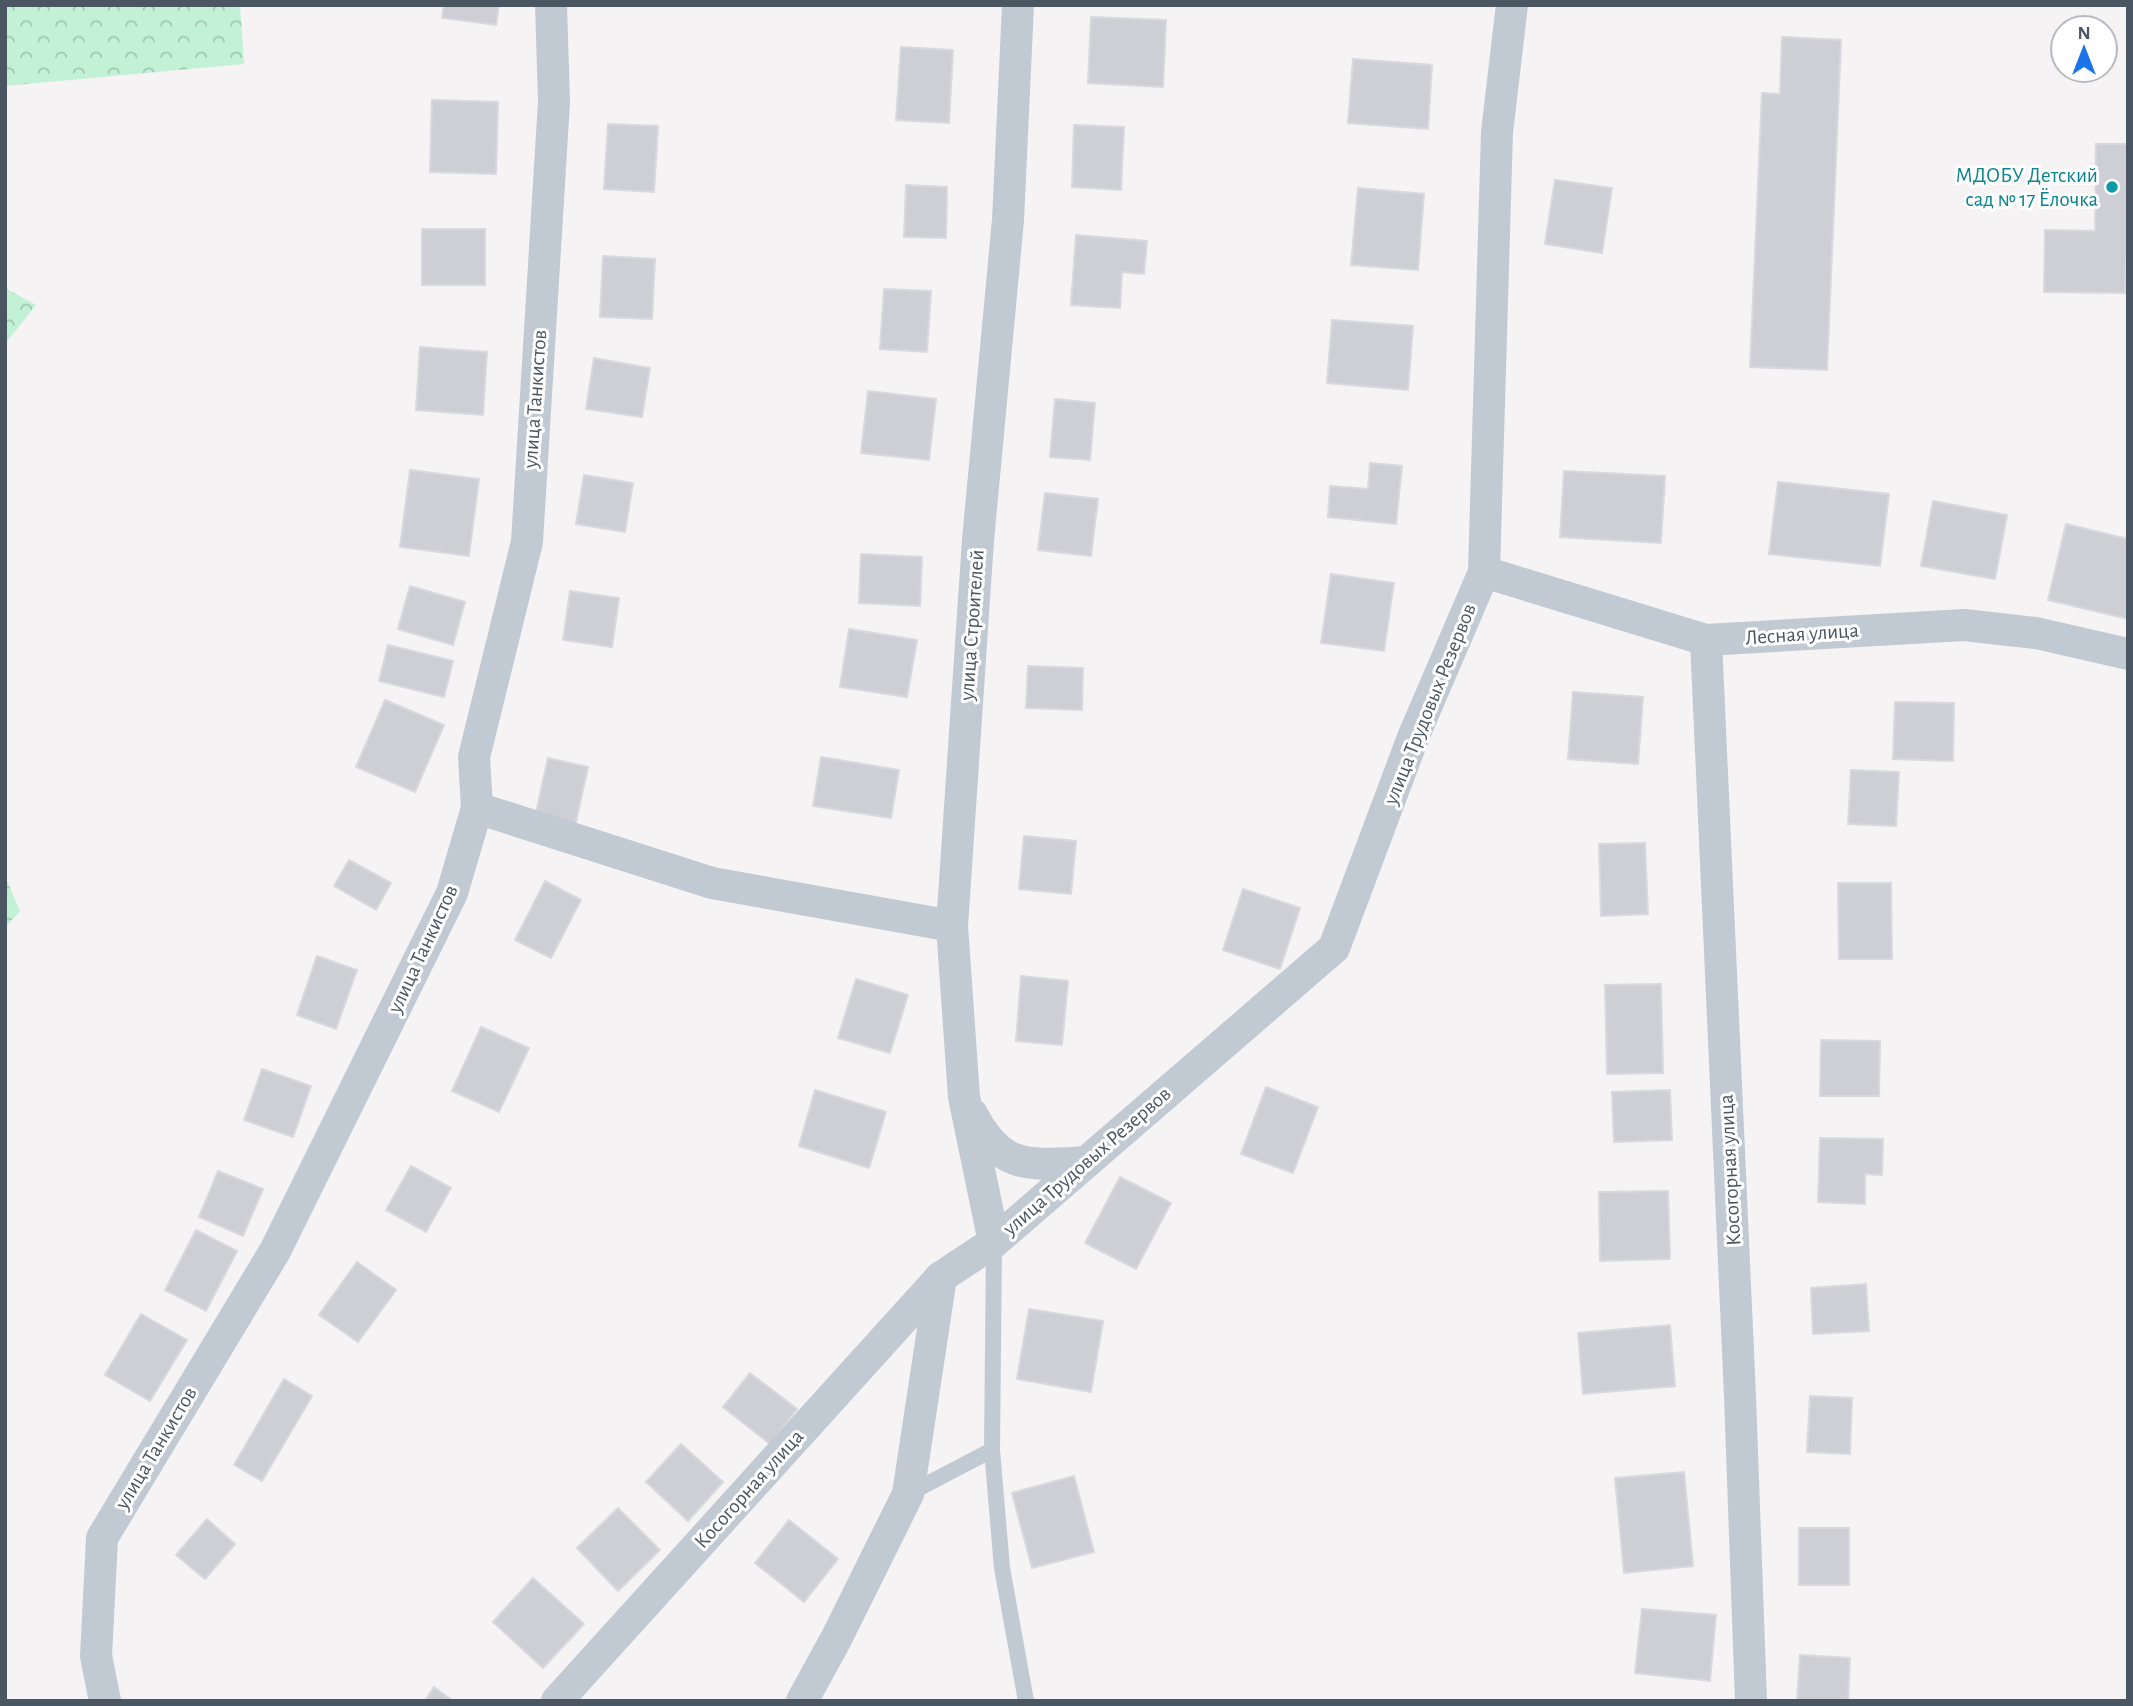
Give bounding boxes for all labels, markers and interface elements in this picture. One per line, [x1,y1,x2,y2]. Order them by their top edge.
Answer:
north arrow [2049,14,2119,84]
text: N [2077,24,2091,43]
place label: МДОБУ Детский сад № 17 Ёлочка [1955,165,2098,210]
marker: МДОБУ Детский сад № 17 Ёлочка [2104,179,2120,195]
street label: улица Танкистов [520,329,550,470]
street label: улица Строителей [956,549,988,702]
street label: улица Трудовых Резервов [1380,601,1480,808]
street label: Лесная улица [1744,620,1860,648]
street label: улица Танкистов [384,882,462,1017]
street label: улица Трудовых Резервов [998,1083,1175,1240]
street label: Косогорная улица [1716,1093,1744,1246]
street label: улица Танкистов [111,1383,201,1514]
street label: Косогорная улица [690,1425,808,1552]

